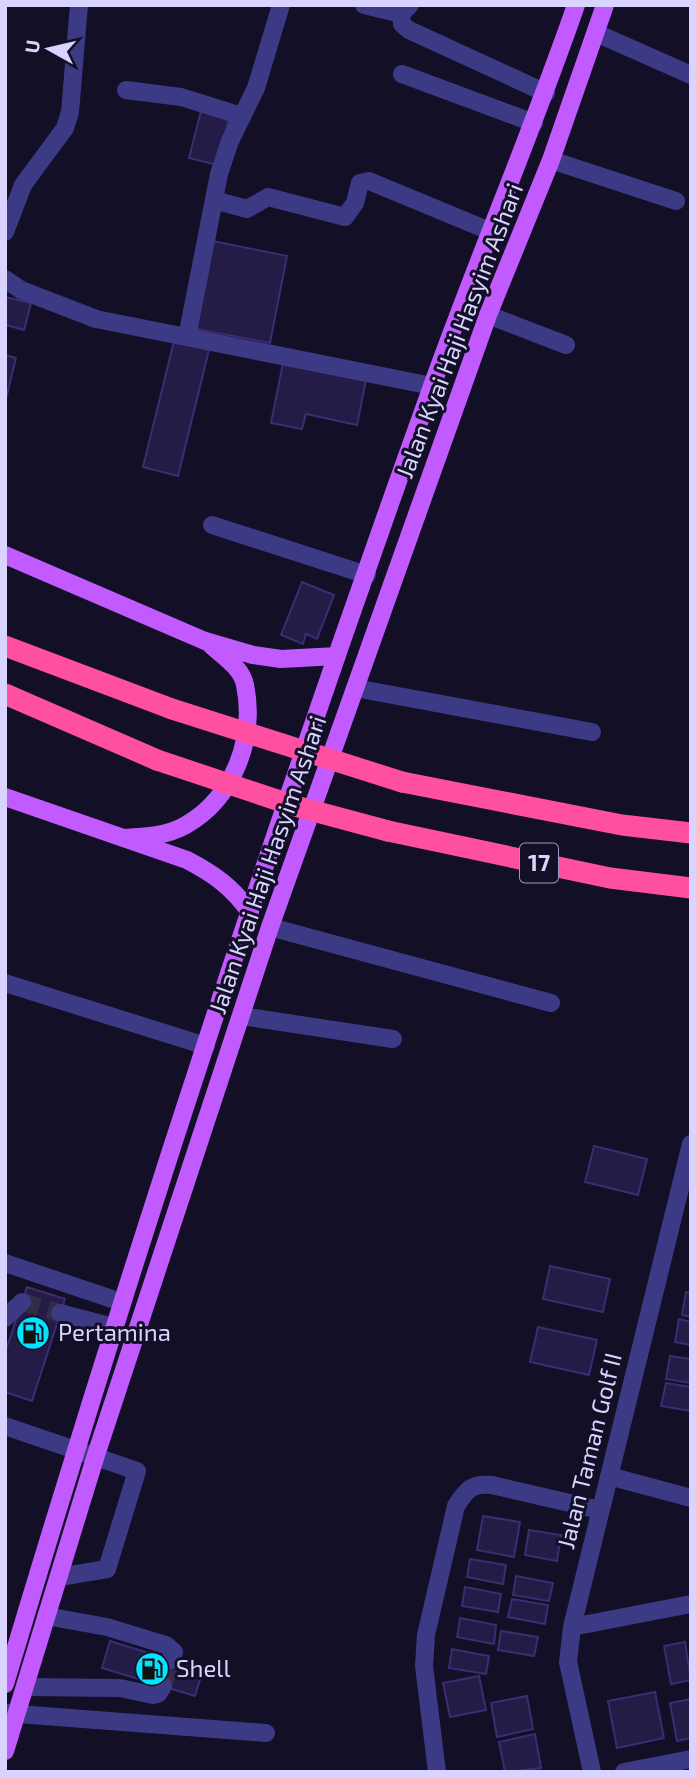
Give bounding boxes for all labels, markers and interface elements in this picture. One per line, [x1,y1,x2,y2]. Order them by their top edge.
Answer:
north arrow [14,14,84,84]
text: U [19,39,44,55]
street label: Jalan Kyai Haji Hasyim Ashari [389,179,528,482]
street label: Jalan Kyai Haji Hasyim Ashari [202,712,331,1017]
road number: 17 [520,844,558,883]
fuel station icon: Pertamina [14,1314,52,1352]
place label: Pertamina [58,1317,171,1346]
street label: Jalan Taman Golf II [550,1350,627,1552]
fuel station icon: Shell [133,1650,171,1688]
place label: Shell [176,1653,231,1682]

